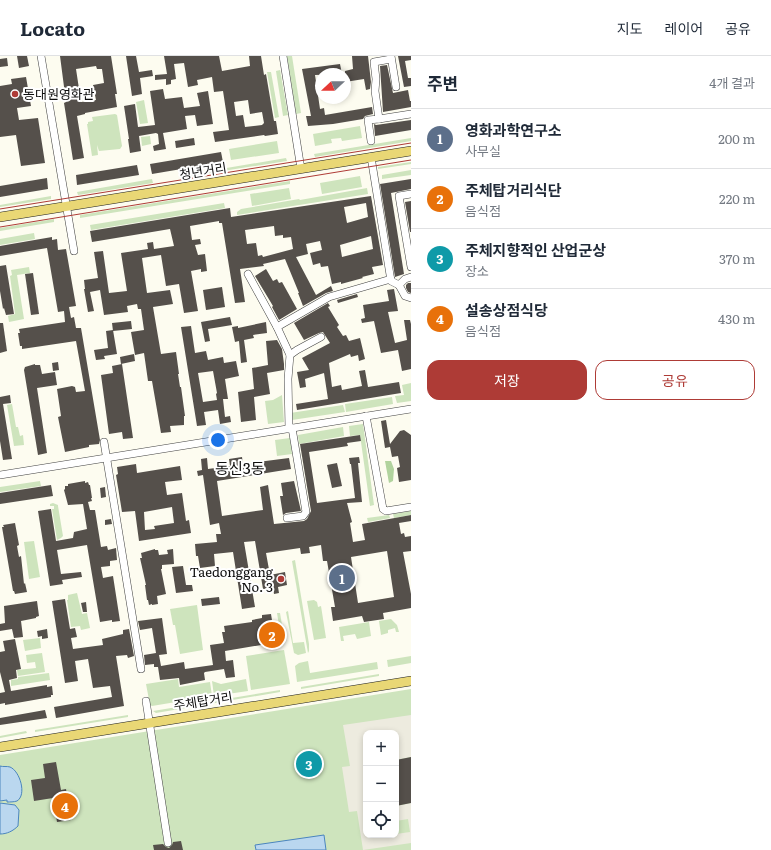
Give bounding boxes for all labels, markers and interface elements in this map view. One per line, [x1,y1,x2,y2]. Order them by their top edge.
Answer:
text: Locato [20,14,85,42]
text: 지도 [617,18,643,38]
text: 레이어 [665,18,703,38]
text: 공유 [725,18,751,38]
north arrow [315,68,351,104]
text: 주변 [427,70,458,95]
text: 4개 결과 [709,73,755,92]
place label: 동대원영화관 [23,84,95,103]
marker: 동대원영화관 [10,89,20,99]
text: 영화과학연구소 [465,118,562,141]
text: 1 [437,129,443,148]
text: 200 m [718,129,755,148]
text: 사무실 [465,141,501,160]
street label: 청년거리 [178,157,228,184]
text: 주체탑거리식단 [465,178,562,201]
text: 2 [437,189,443,208]
text: 220 m [719,189,755,208]
text: 음식점 [465,201,501,220]
text: 주체지향적인 산업군상 [465,238,606,261]
text: 3 [436,249,444,268]
text: 370 m [719,249,755,268]
text: 장소 [465,261,489,280]
text: 설송상점식당 [465,298,548,321]
text: 4 [436,309,444,328]
text: 430 m [718,309,755,328]
text: 음식점 [465,321,501,340]
button: 저장 [427,360,587,400]
button: 공유 [595,360,755,400]
your location [208,430,228,450]
district label: 동신3동 [215,456,265,479]
place label: Taedonggang No. 3 [190,562,274,596]
pin: 1 [329,563,355,593]
marker: Taedonggang No. 3 [276,574,286,584]
pin: 2 [259,620,285,650]
street label: 주체탑거리 [172,686,234,715]
map controls [363,730,399,838]
button: + [363,730,399,766]
pin: 3 [296,749,322,779]
button: − [363,766,399,802]
pin: 4 [52,791,78,821]
button: locate [363,802,399,838]

